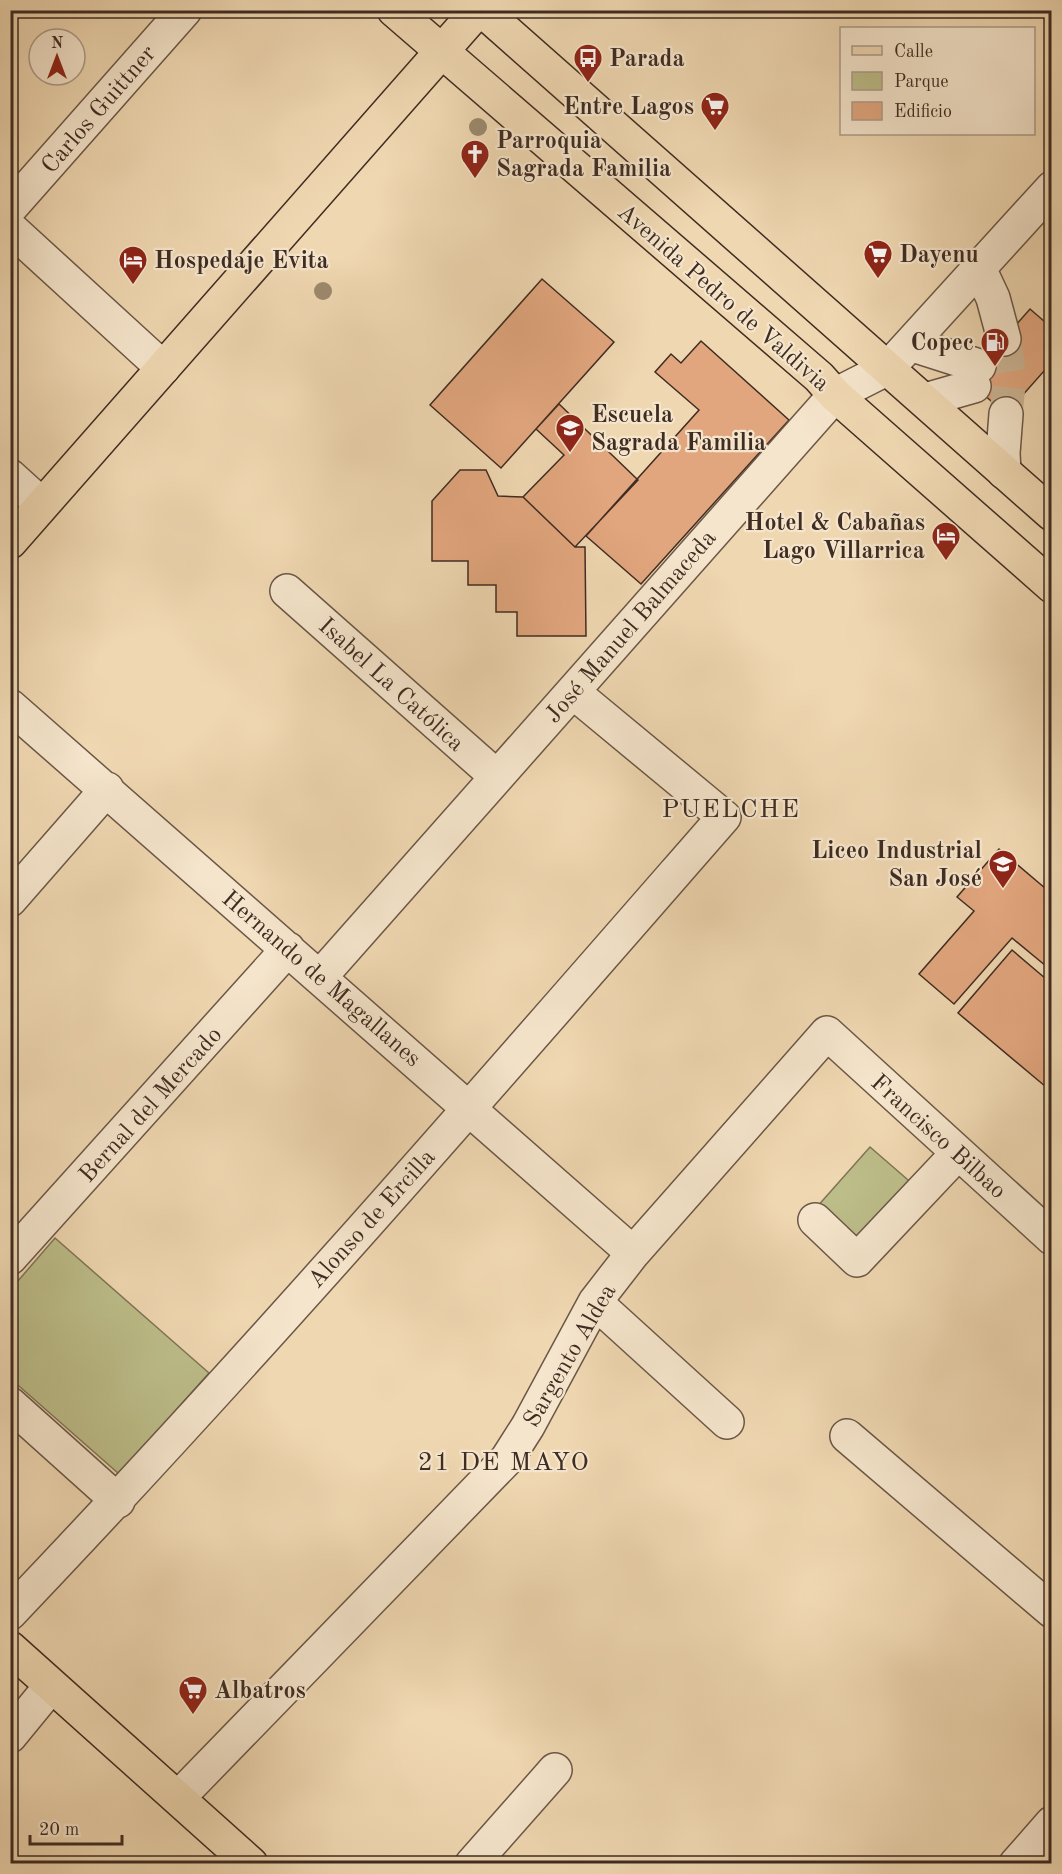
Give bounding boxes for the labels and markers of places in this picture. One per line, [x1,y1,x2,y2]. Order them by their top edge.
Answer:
bus stop icon: Parada [572,42,604,84]
place label: Parada [609,48,685,72]
supermarket icon: Entre Lagos [699,90,731,132]
place label: Entre Lagos [563,96,694,120]
place label: Parroquia Sagrada Familia [496,130,671,182]
church icon: Parroquia Sagrada Familia [459,138,491,180]
supermarket icon: Dayenu [862,238,894,280]
hotel icon: Hospedaje Evita [117,244,149,286]
place label: Dayenu [899,244,979,268]
place label: Hospedaje Evita [154,250,329,274]
fuel station icon: Copec [979,326,1011,368]
place label: Copec [910,332,974,356]
place label: Escuela Sagrada Familia [591,404,766,456]
school or university icon: Escuela Sagrada Familia [554,412,586,454]
place label: Hotel & Cabañas Lago Villarrica [745,512,925,564]
hotel icon: Hotel & Cabañas Lago Villarrica [930,520,962,562]
place label: Liceo Industrial San José [811,840,982,892]
school or university icon: Liceo Industrial San José [987,848,1019,890]
supermarket icon: Albatros [177,1674,209,1716]
place label: Albatros [214,1680,306,1704]

